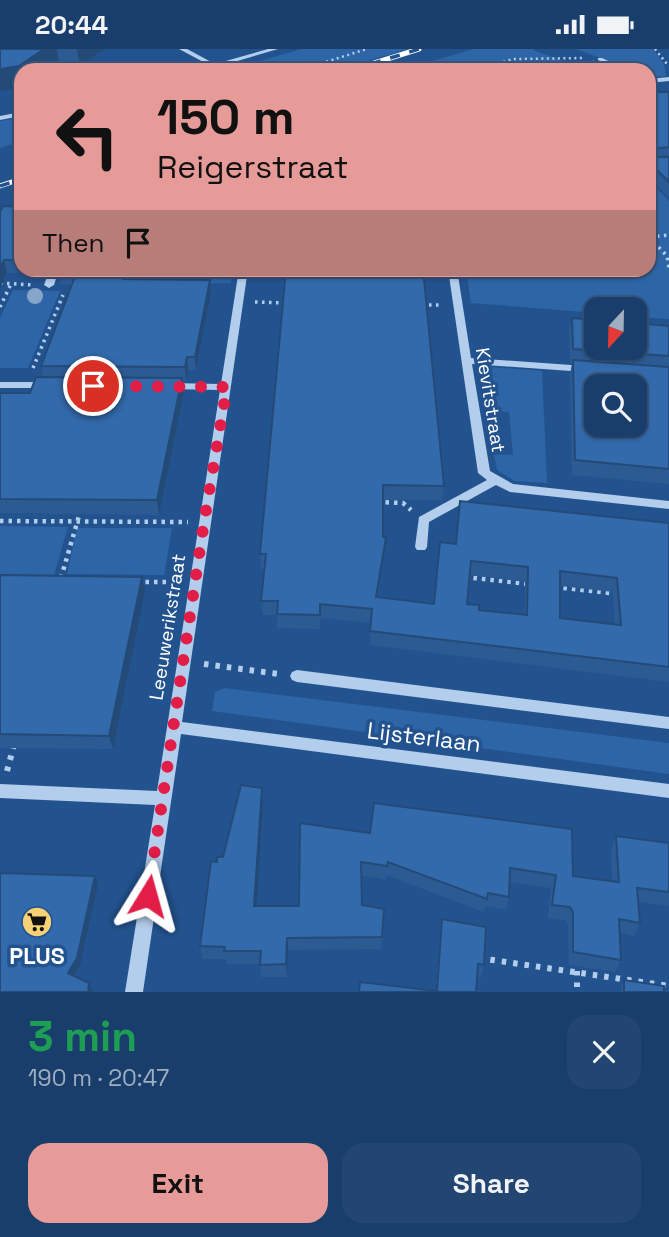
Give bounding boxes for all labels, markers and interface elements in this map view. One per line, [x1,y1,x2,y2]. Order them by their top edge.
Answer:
text: 20:44 [35,8,108,42]
text: 150 m [157,86,295,148]
icon: left [42,91,133,182]
text: Reigerstraat [157,147,348,187]
icon: arrive [119,224,157,262]
text: Then [42,226,105,260]
north arrow [584,297,648,361]
map controls [584,297,647,437]
street label: Kievitstraat [470,346,511,454]
pin [63,356,123,416]
icon: arrive [74,367,112,405]
button: search [584,374,647,437]
street label: Leeuwerikstraat [144,552,191,702]
street label: Lijsterlaan [365,715,483,759]
position arrow [111,859,185,933]
supermarket icon: PLUS [20,905,54,939]
place label: PLUS [9,941,65,971]
text: 3 min [28,1010,137,1063]
button: close [567,1015,641,1089]
text: 190 m · 20:47 [28,1063,169,1093]
button: Exit [28,1143,328,1223]
button: Share [342,1143,641,1223]

